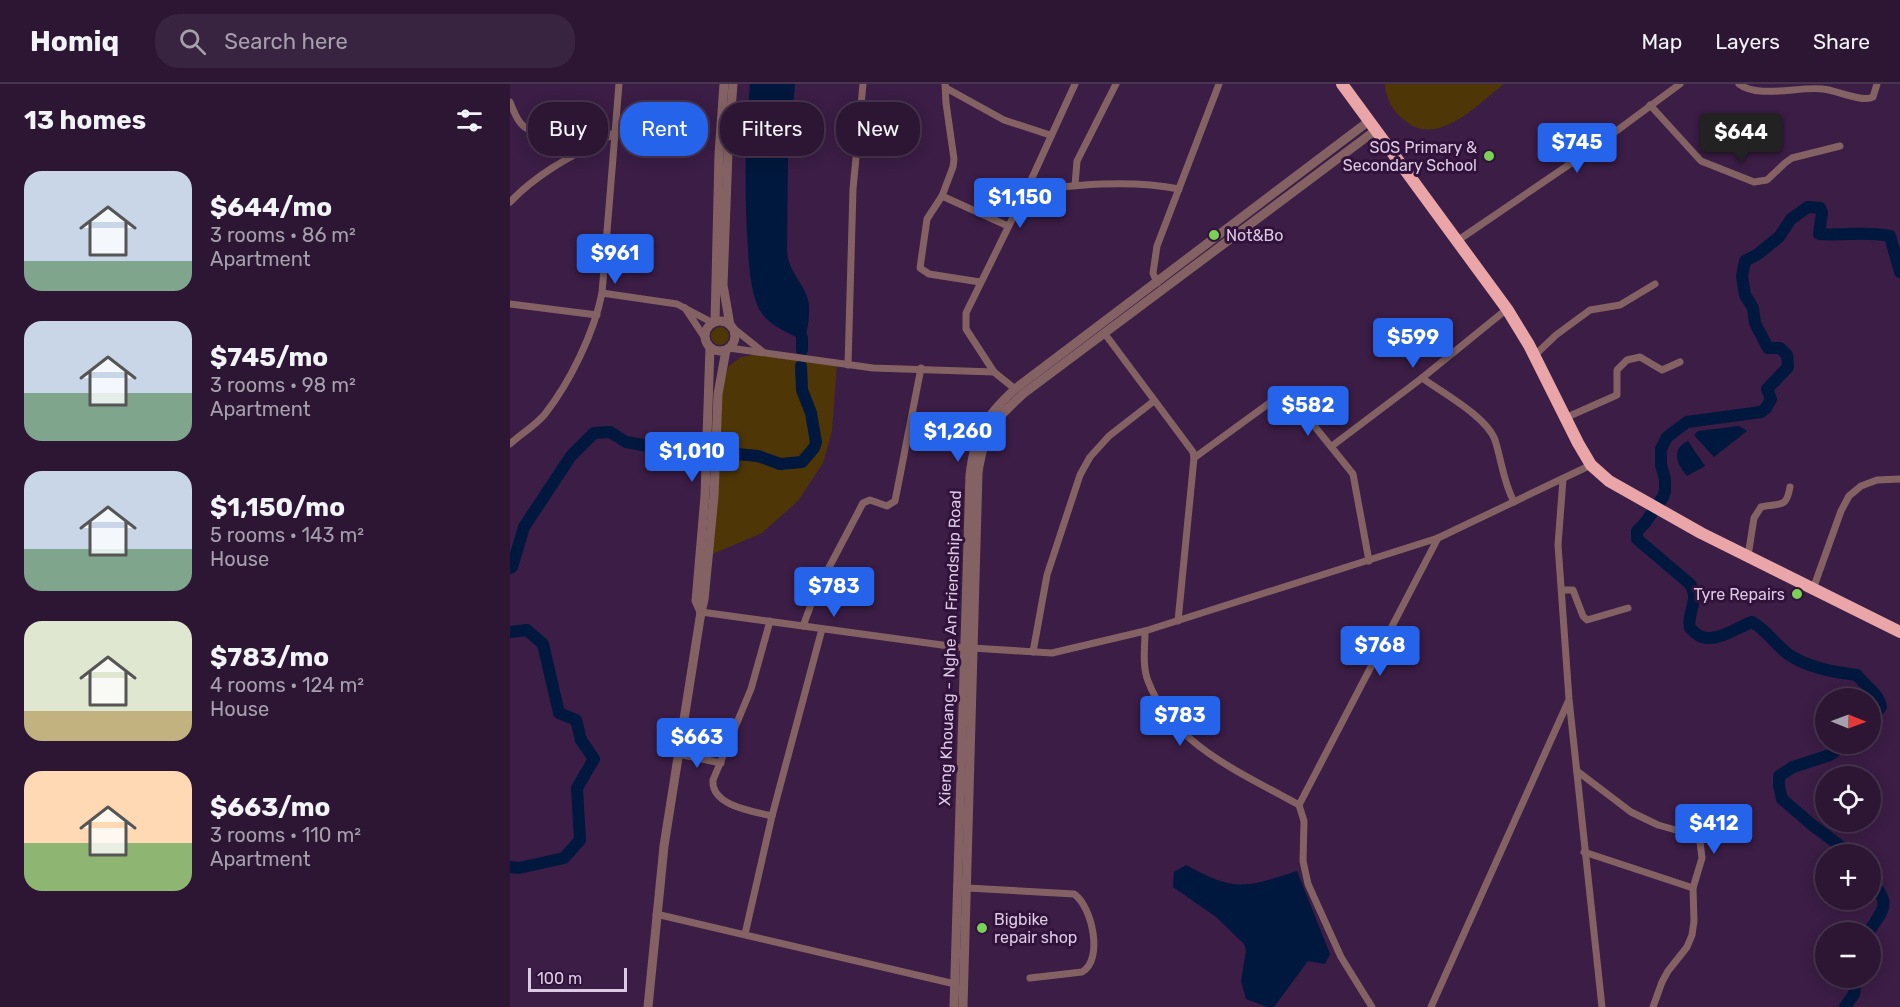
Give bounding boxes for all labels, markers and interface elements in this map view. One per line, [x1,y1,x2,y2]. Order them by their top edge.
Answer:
search box [155,14,575,68]
text: Homiq [30,25,119,58]
icon: search [176,25,209,58]
text: Search here [224,28,348,55]
text: Map [1641,29,1682,54]
text: Layers [1715,29,1780,54]
text: Share [1813,29,1870,54]
chip: Buy [528,102,608,156]
chip: Rent [620,102,708,156]
chip: Filters [720,102,824,156]
chip: New [836,102,920,156]
icon: filters [453,104,486,137]
text: 13 homes [24,105,146,136]
pin: $644 [1705,113,1777,164]
text: $644 [1714,120,1768,144]
pin: $745 [1541,123,1613,174]
text: $745 [1552,130,1602,154]
place label: SOS Primary & Secondary School [1343,138,1477,175]
marker: SOS Primary & Secondary School [1482,149,1496,163]
pin: $1,150 [971,178,1069,229]
text: $1,150 [988,185,1052,209]
text: $644/mo [210,192,332,223]
icon: home [72,195,144,267]
text: 3 rooms · 86 m² [210,223,356,247]
place label: Not&Bo [1226,226,1283,245]
marker: Not&Bo [1207,228,1221,242]
pin: $961 [579,234,651,285]
text: $961 [591,241,639,265]
text: Apartment [210,247,311,271]
pin: $599 [1377,318,1449,369]
text: $599 [1387,325,1439,349]
text: $745/mo [210,342,328,373]
icon: home [72,345,144,417]
text: 3 rooms · 98 m² [210,373,356,397]
pin: $582 [1272,386,1344,437]
text: $582 [1282,393,1334,417]
text: Apartment [210,397,311,421]
pin: $1,260 [909,412,1007,463]
text: $1,260 [924,419,992,443]
pin: $1,010 [643,432,741,483]
text: $1,010 [659,439,725,463]
street label: Xieng Khouang - Nghe An Friendship Road [935,490,965,806]
text: $1,150/mo [210,492,345,523]
icon: home [72,495,144,567]
text: 5 rooms · 143 m² [210,523,364,547]
text: House [210,547,269,571]
pin: $783 [798,567,870,618]
text: $783 [808,574,860,598]
place label: Tyre Repairs [1694,585,1785,604]
marker: Tyre Repairs [1790,587,1804,601]
pin: $768 [1344,626,1416,677]
text: $768 [1355,633,1405,657]
text: $783/mo [210,642,329,673]
icon: home [72,645,144,717]
text: 4 rooms · 124 m² [210,673,364,697]
north arrow [1815,688,1881,754]
map controls [1815,688,1881,988]
pin: $783 [1144,696,1216,747]
text: House [210,697,269,721]
text: $783 [1154,703,1206,727]
pin: $663 [661,718,733,769]
text: $663 [671,725,723,749]
button: locate [1815,766,1881,832]
text: $663/mo [210,792,331,823]
icon: home [72,795,144,867]
pin: $412 [1678,804,1750,855]
text: $412 [1689,811,1739,835]
text: 3 rooms · 110 m² [210,823,361,847]
button: + [1815,844,1881,910]
text: Apartment [210,847,311,871]
place label: Bigbike repair shop [994,910,1077,947]
marker: Bigbike repair shop [975,921,989,935]
button: − [1815,922,1881,988]
scale bar [528,965,627,992]
text: 100 m [537,969,582,988]

